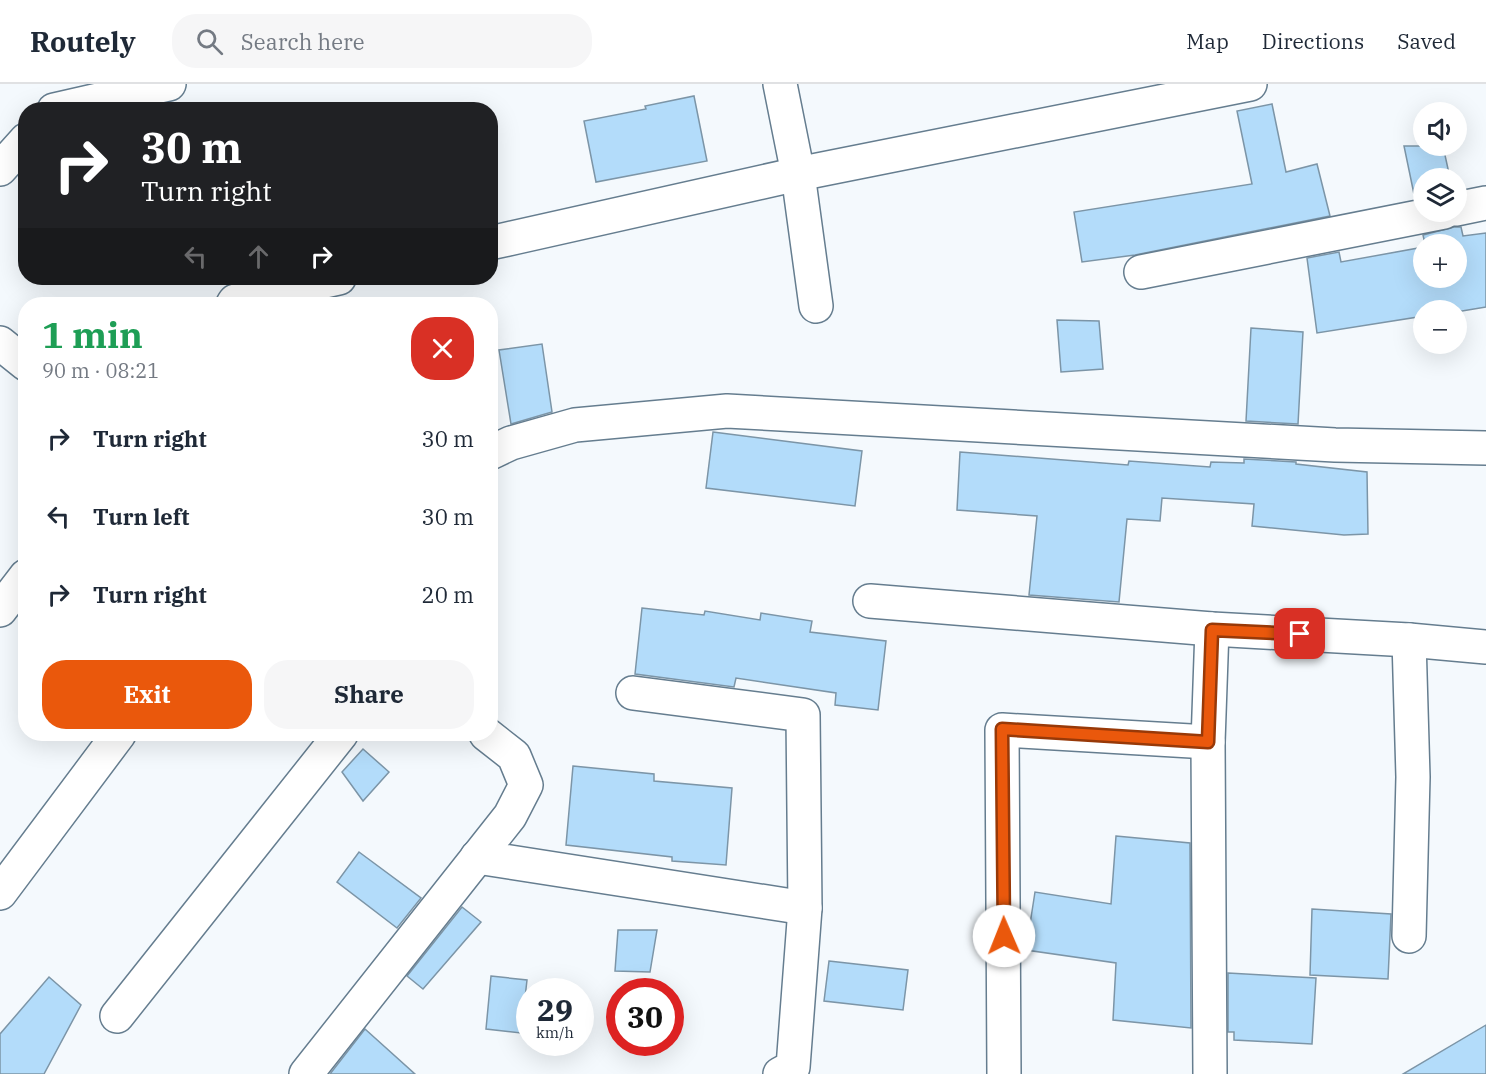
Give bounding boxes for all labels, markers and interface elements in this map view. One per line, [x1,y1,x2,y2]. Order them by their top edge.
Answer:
search box [172,14,592,68]
text: Routely [30,23,136,60]
icon: search [193,25,226,58]
text: Search here [241,27,365,56]
text: Map [1186,27,1229,55]
text: Directions [1262,27,1364,55]
text: Saved [1397,27,1456,55]
map controls [1413,102,1467,354]
button: sound [1413,102,1467,156]
text: 30 m [141,120,242,175]
icon: right [42,126,120,204]
button: layers [1413,168,1467,222]
text: Turn right [141,173,272,208]
button: + [1413,234,1467,288]
icon: left [179,240,212,273]
icon: ahead [242,240,275,273]
icon: right [305,240,338,273]
button: − [1413,300,1467,354]
text: 1 min [42,311,143,358]
button: close [411,317,474,380]
text: 90 m · 08:21 [42,357,159,384]
icon: right [42,422,75,455]
text: Turn right [93,424,207,453]
text: 30 m [422,424,474,453]
icon: left [42,500,75,533]
text: Turn left [93,502,189,531]
text: 30 m [422,502,474,531]
icon: right [42,578,75,611]
text: Turn right [93,580,207,609]
text: 20 m [422,580,474,609]
pin [1274,608,1325,659]
icon: arrive [1283,617,1316,650]
button: Exit [42,660,252,729]
button: Share [264,660,474,729]
position arrow [972,904,1036,968]
speed limit sign: 30 [606,978,684,1056]
text: 29 [537,990,573,1029]
text: km/h [536,1023,574,1042]

